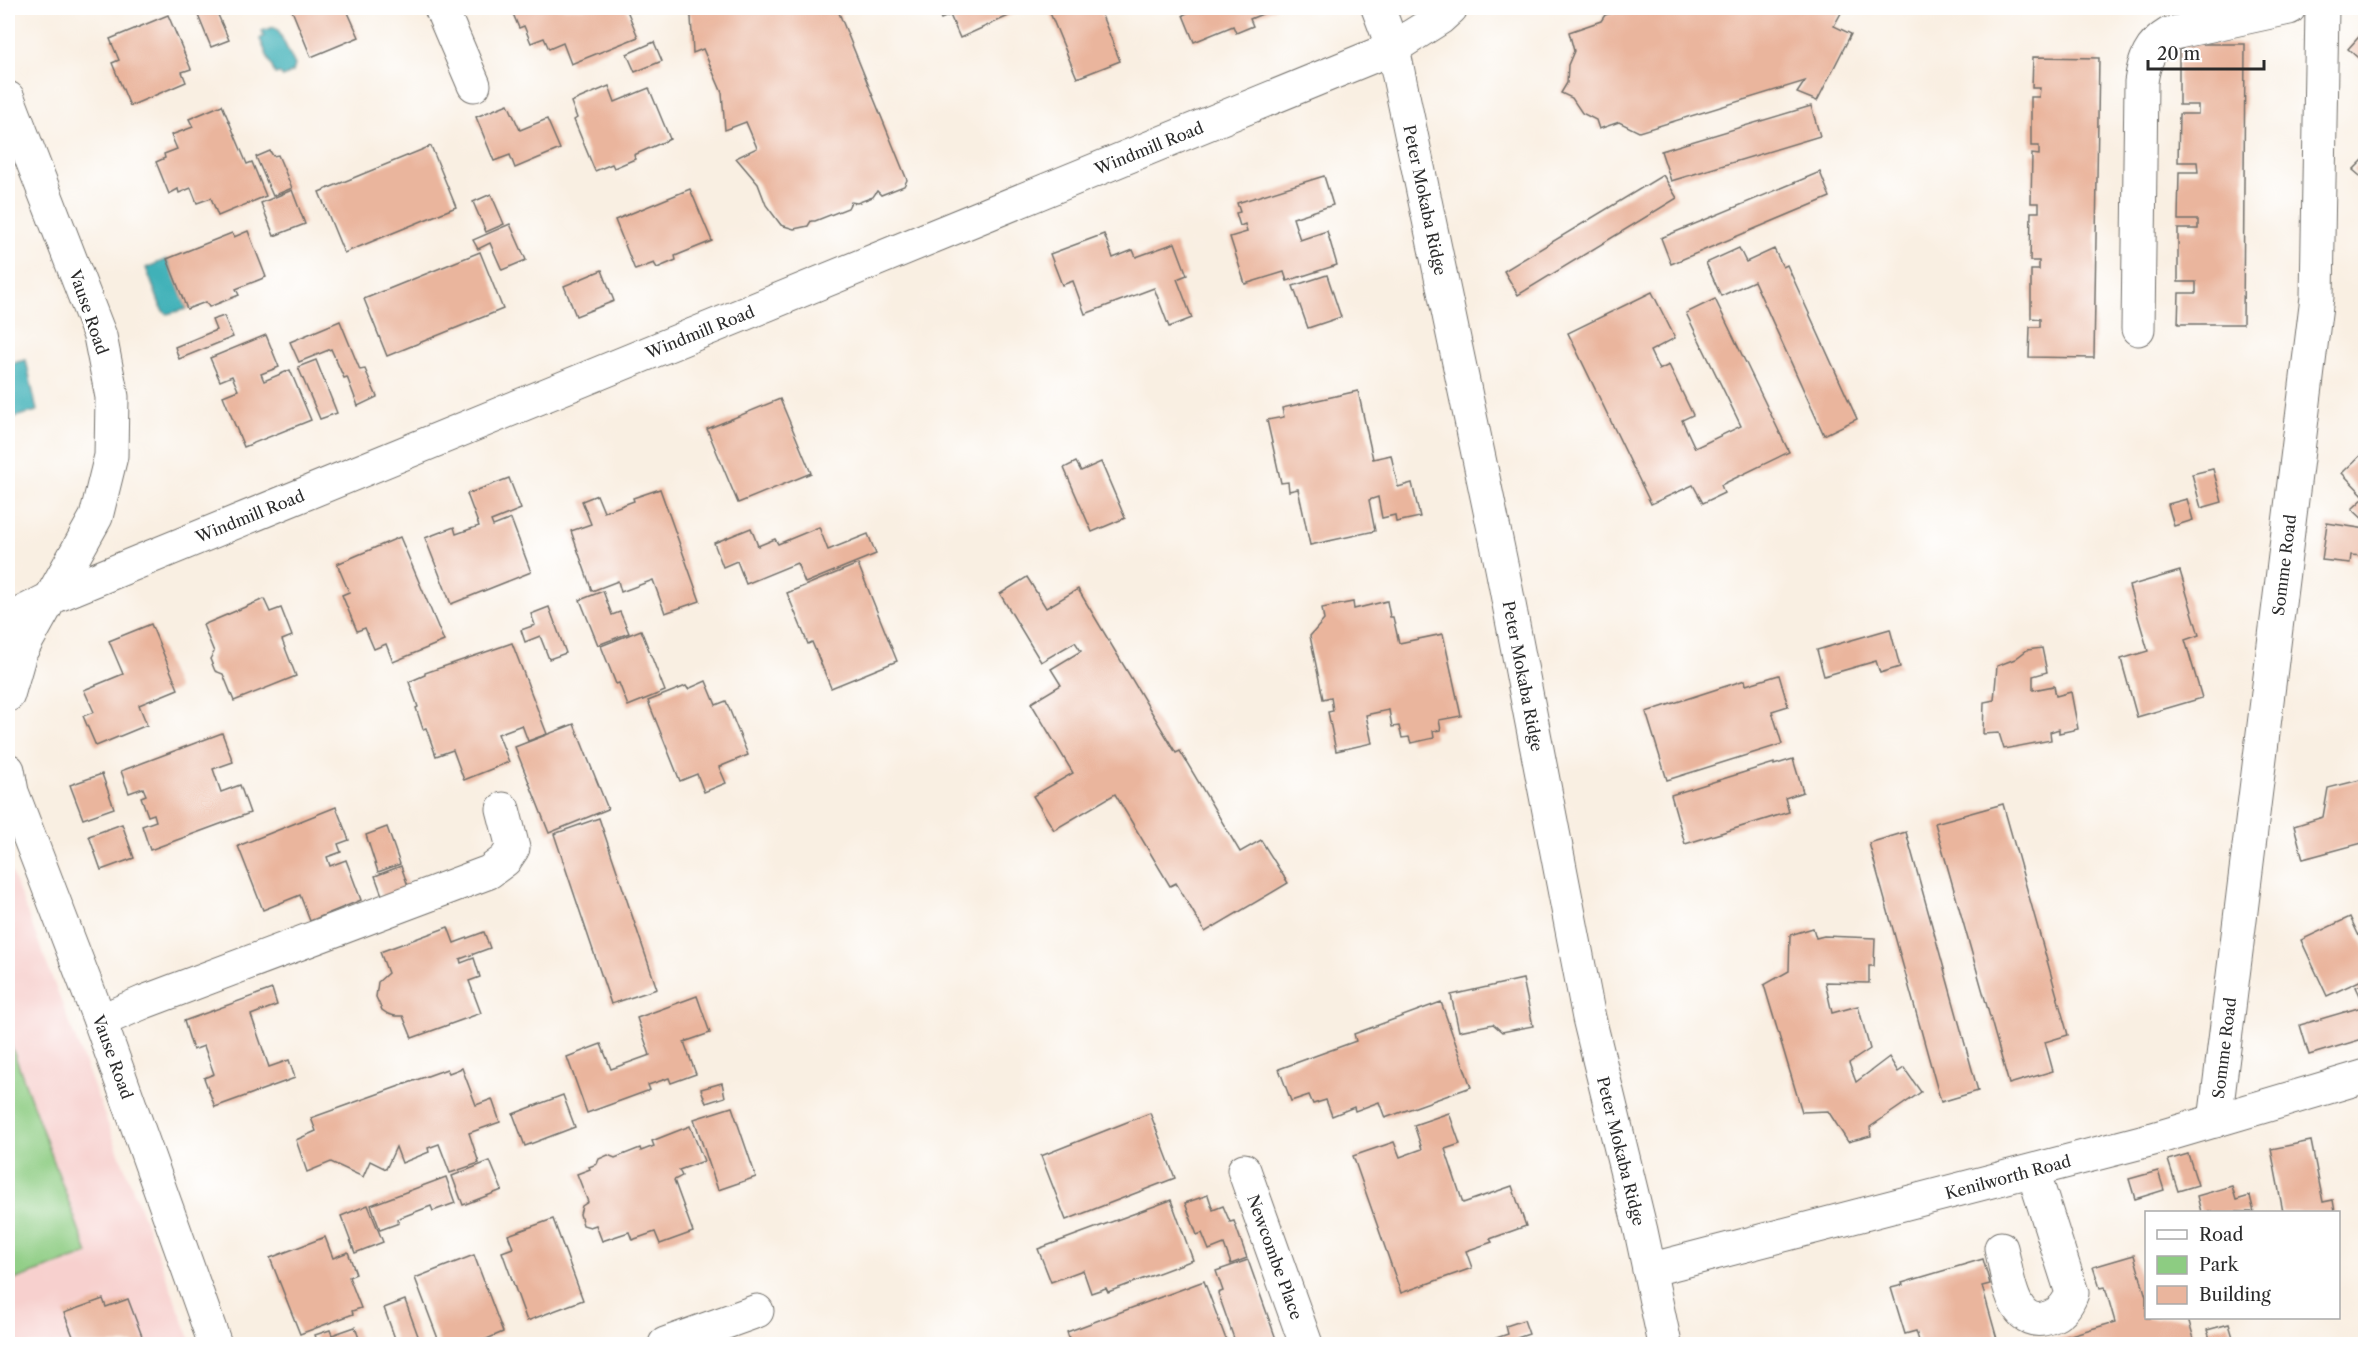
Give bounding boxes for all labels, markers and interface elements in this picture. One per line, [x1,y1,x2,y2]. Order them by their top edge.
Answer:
scale bar [2148,33,2264,71]
text: 20 m [2157,43,2201,65]
street label: Windmill Road [1091,117,1206,179]
street label: Peter Mokaba Ridge [1399,123,1451,277]
street label: Vause Road [65,266,113,357]
street label: Windmill Road [642,301,757,363]
street label: Windmill Road [192,485,307,547]
street label: Somme Road [2268,513,2300,617]
street label: Peter Mokaba Ridge [1499,599,1547,753]
street label: Somme Road [2208,996,2240,1100]
street label: Vause Road [88,1011,138,1102]
street label: Peter Mokaba Ridge [1593,1074,1649,1228]
street label: Kenilworth Road [1943,1151,2073,1203]
street label: Newcombe Place [1243,1192,1307,1322]
legend [2145,1211,2340,1319]
text: Road [2199,1224,2244,1246]
text: Park [2199,1254,2240,1276]
text: Building [2199,1284,2271,1306]

